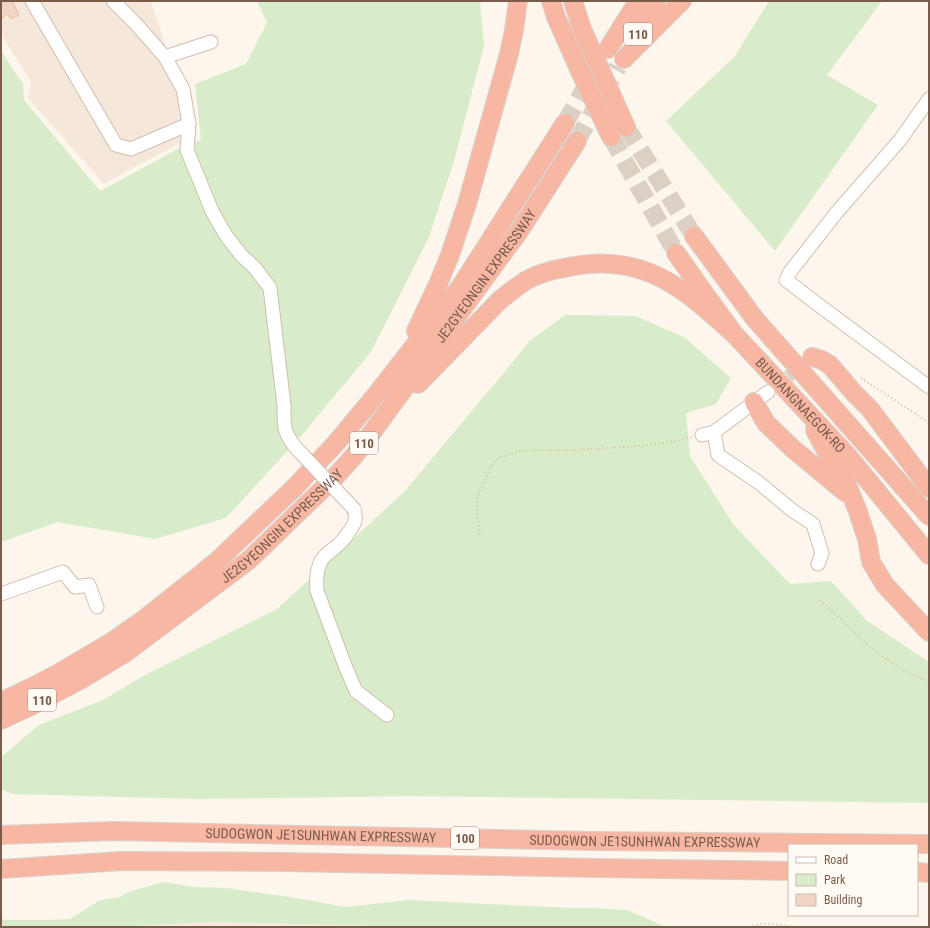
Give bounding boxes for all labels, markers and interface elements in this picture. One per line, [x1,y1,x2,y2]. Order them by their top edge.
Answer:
road number: 110 [624,23,652,45]
street label: JE2GYEONGIN EXPRESSWAY [432,206,539,346]
street label: BUNDANGNAEGOK-RO [752,354,849,456]
road number: 110 [350,432,378,454]
street label: JE2GYEONGIN EXPRESSWAY [217,465,347,586]
road number: 110 [28,689,56,711]
street label: SUDOGWON JE1SUNHWAN EXPRESSWAY [205,825,437,846]
road number: 100 [451,827,479,849]
street label: SUDOGWON JE1SUNHWAN EXPRESSWAY [529,832,761,850]
legend [788,844,918,916]
text: Road [824,853,848,867]
text: Park [824,873,846,887]
text: Building [824,893,862,907]

